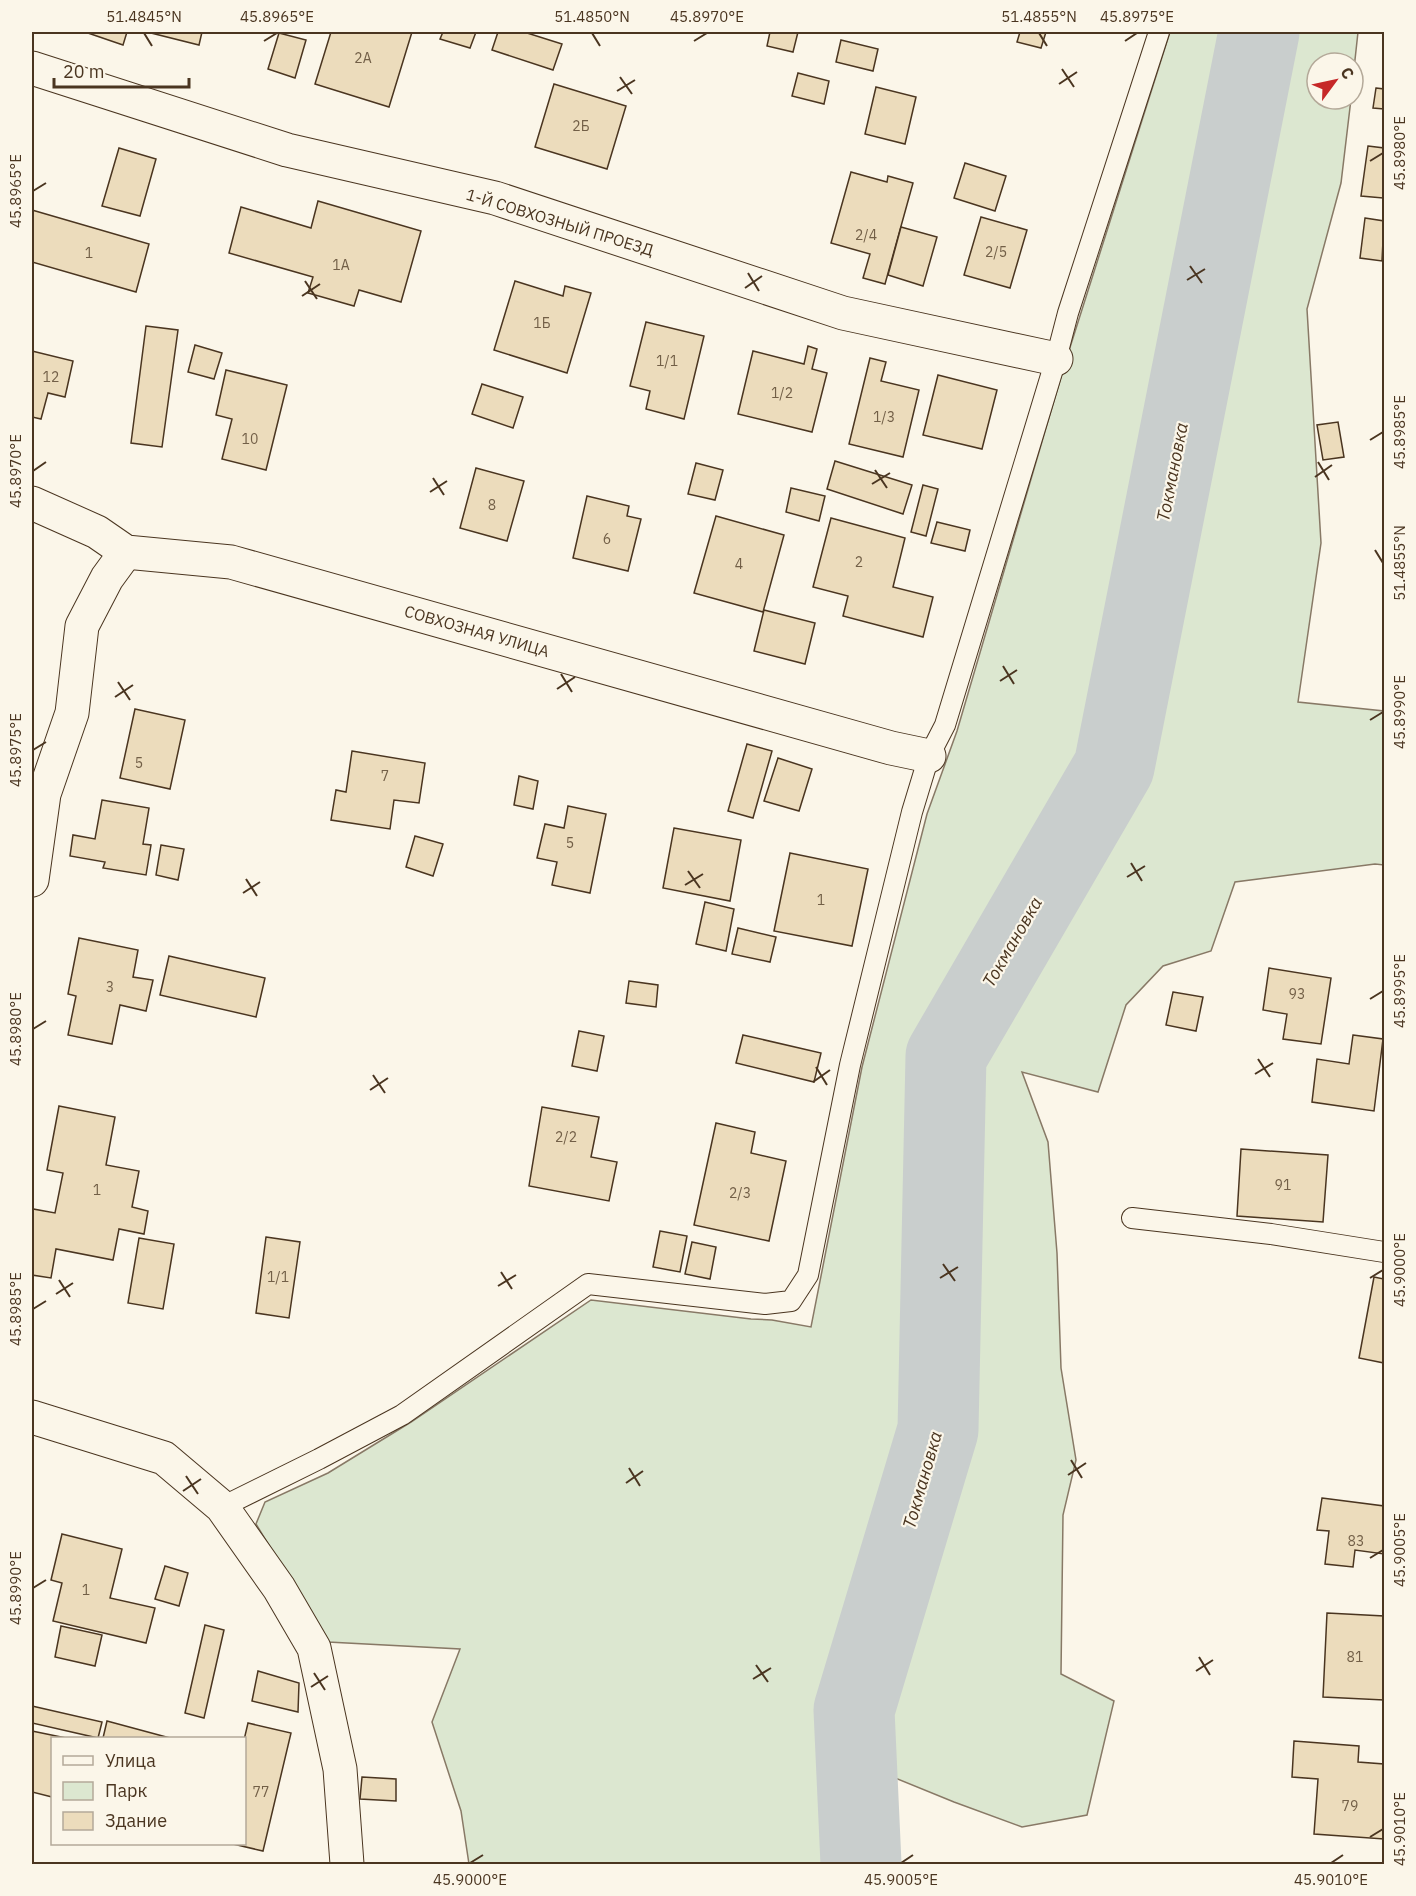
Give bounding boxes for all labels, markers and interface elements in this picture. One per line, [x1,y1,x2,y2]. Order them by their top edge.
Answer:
text: 51.4845°N [106,7,182,26]
text: 45.8965°E [240,7,314,26]
text: 51.4850°N [554,7,630,26]
text: 45.8970°E [670,7,744,26]
text: 51.4855°N [1001,7,1077,26]
text: 45.8975°E [1100,7,1174,26]
house number: 2А [354,49,372,67]
scale bar [54,51,189,89]
north arrow [1305,51,1365,111]
text: 20 m [63,60,105,83]
text: С [1336,63,1359,83]
text: 45.8980°E [1390,116,1409,190]
house number: 2Б [572,117,590,135]
text: 45.8965°E [6,154,25,228]
street label: 1-Й СОВХОЗНЫЙ ПРОЕЗД [464,184,657,260]
house number: 2/4 [855,226,877,244]
house number: 2/5 [985,243,1007,261]
house number: 1 [85,244,93,262]
house number: 1А [332,256,350,274]
house number: 1Б [533,314,551,332]
house number: 1/1 [656,352,678,370]
house number: 12 [43,368,59,386]
house number: 1/2 [771,384,793,402]
text: 45.8985°E [1390,395,1409,469]
house number: 1/3 [873,408,895,426]
water label: Токмановка [1151,421,1193,523]
house number: 10 [242,430,258,448]
text: 45.8970°E [6,434,25,508]
house number: 8 [488,496,496,514]
text: 51.4855°N [1390,525,1409,601]
house number: 6 [603,530,611,548]
house number: 2 [855,553,863,571]
house number: 4 [735,555,743,573]
street label: СОВХОЗНАЯ УЛИЦА [402,601,552,661]
text: 45.8990°E [1390,675,1409,749]
text: 45.8975°E [6,713,25,787]
house number: 5 [135,754,143,772]
house number: 7 [381,767,389,785]
house number: 5 [566,834,574,852]
house number: 1 [817,891,825,909]
water label: Токмановка [977,893,1047,991]
text: 45.8995°E [1390,954,1409,1028]
house number: 3 [106,978,114,996]
house number: 93 [1289,985,1305,1003]
text: 45.8980°E [6,992,25,1066]
house number: 2/2 [555,1128,577,1146]
house number: 91 [1275,1176,1291,1194]
house number: 1 [93,1181,101,1199]
house number: 2/3 [729,1184,751,1202]
text: 45.9000°E [1390,1233,1409,1307]
house number: 1/1 [267,1268,289,1286]
text: 45.8985°E [6,1272,25,1346]
water label: Токмановка [897,1429,947,1531]
text: 45.9005°E [1390,1513,1409,1587]
house number: 83 [1348,1532,1364,1550]
text: 45.8990°E [6,1551,25,1625]
house number: 1 [82,1581,90,1599]
house number: 81 [1347,1648,1363,1666]
legend [51,1737,246,1845]
text: Улица [105,1749,156,1772]
text: Парк [105,1779,148,1802]
house number: 77 [253,1783,269,1801]
text: 45.9010°E [1390,1792,1409,1866]
house number: 79 [1342,1797,1358,1815]
text: Здание [105,1809,167,1832]
text: 45.9000°E [433,1870,507,1889]
text: 45.9005°E [864,1870,938,1889]
text: 45.9010°E [1294,1870,1368,1889]

